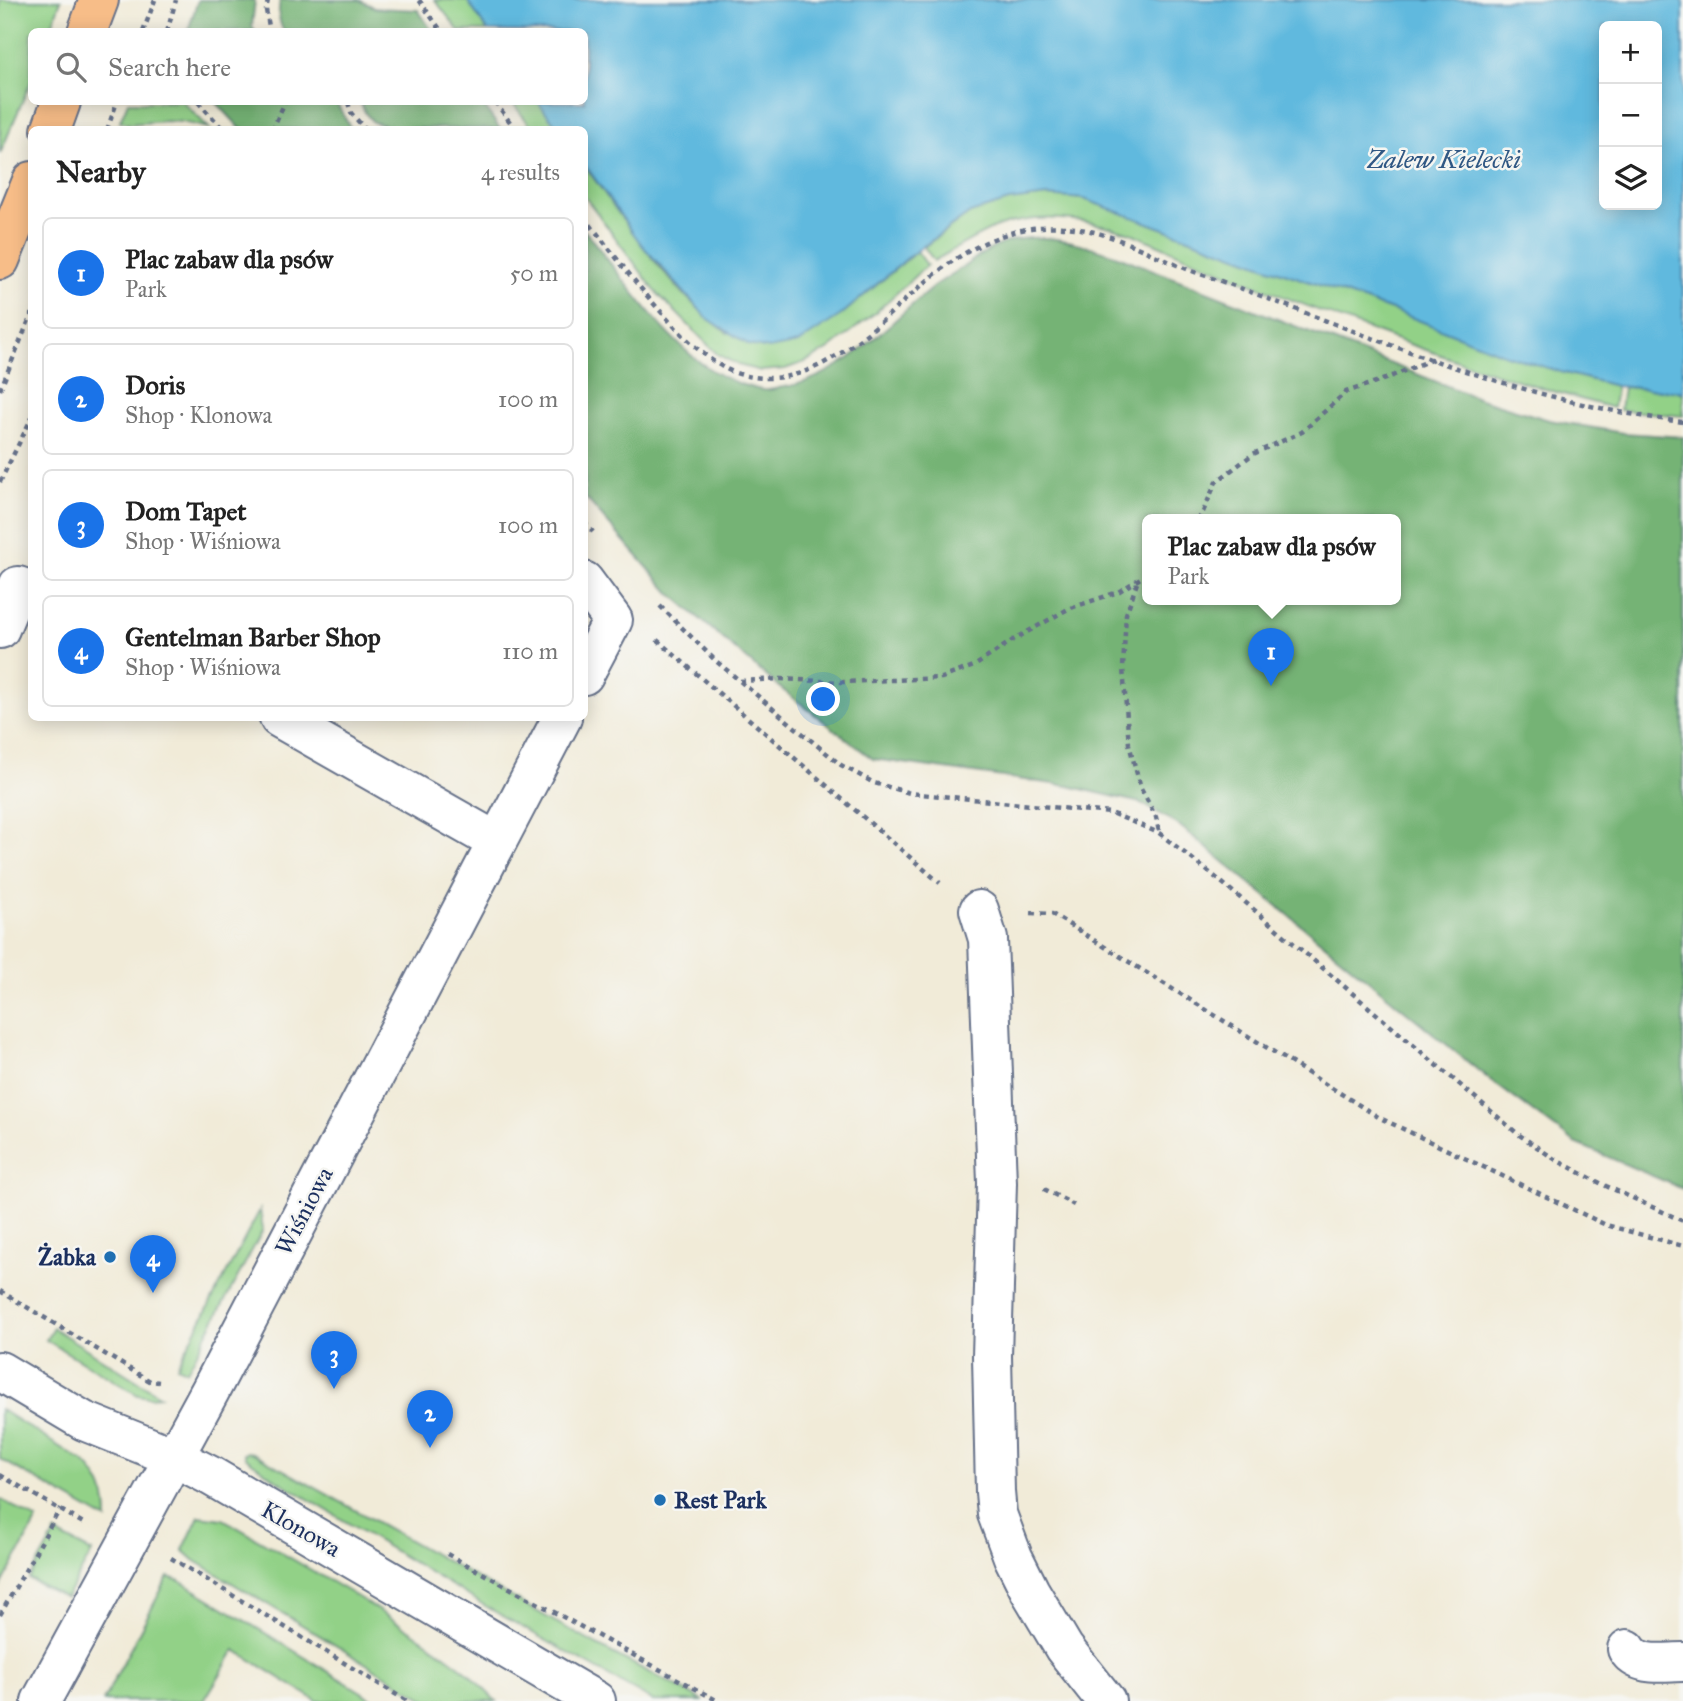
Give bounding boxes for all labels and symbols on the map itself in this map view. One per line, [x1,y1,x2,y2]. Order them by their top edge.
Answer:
water label: Zalew Kielecki [1366,143,1521,175]
pin: 1 [1248,628,1294,686]
your location [806,682,840,716]
street label: Wiśniowa [268,1161,340,1260]
pin: 4 [130,1235,176,1293]
place label: Żabka [38,1242,97,1272]
marker: Żabka [102,1249,118,1265]
pin: 3 [311,1331,357,1389]
pin: 2 [407,1390,453,1448]
place label: Rest Park [674,1485,767,1515]
marker: Rest Park [652,1492,668,1508]
street label: Klonowa [256,1494,347,1564]

